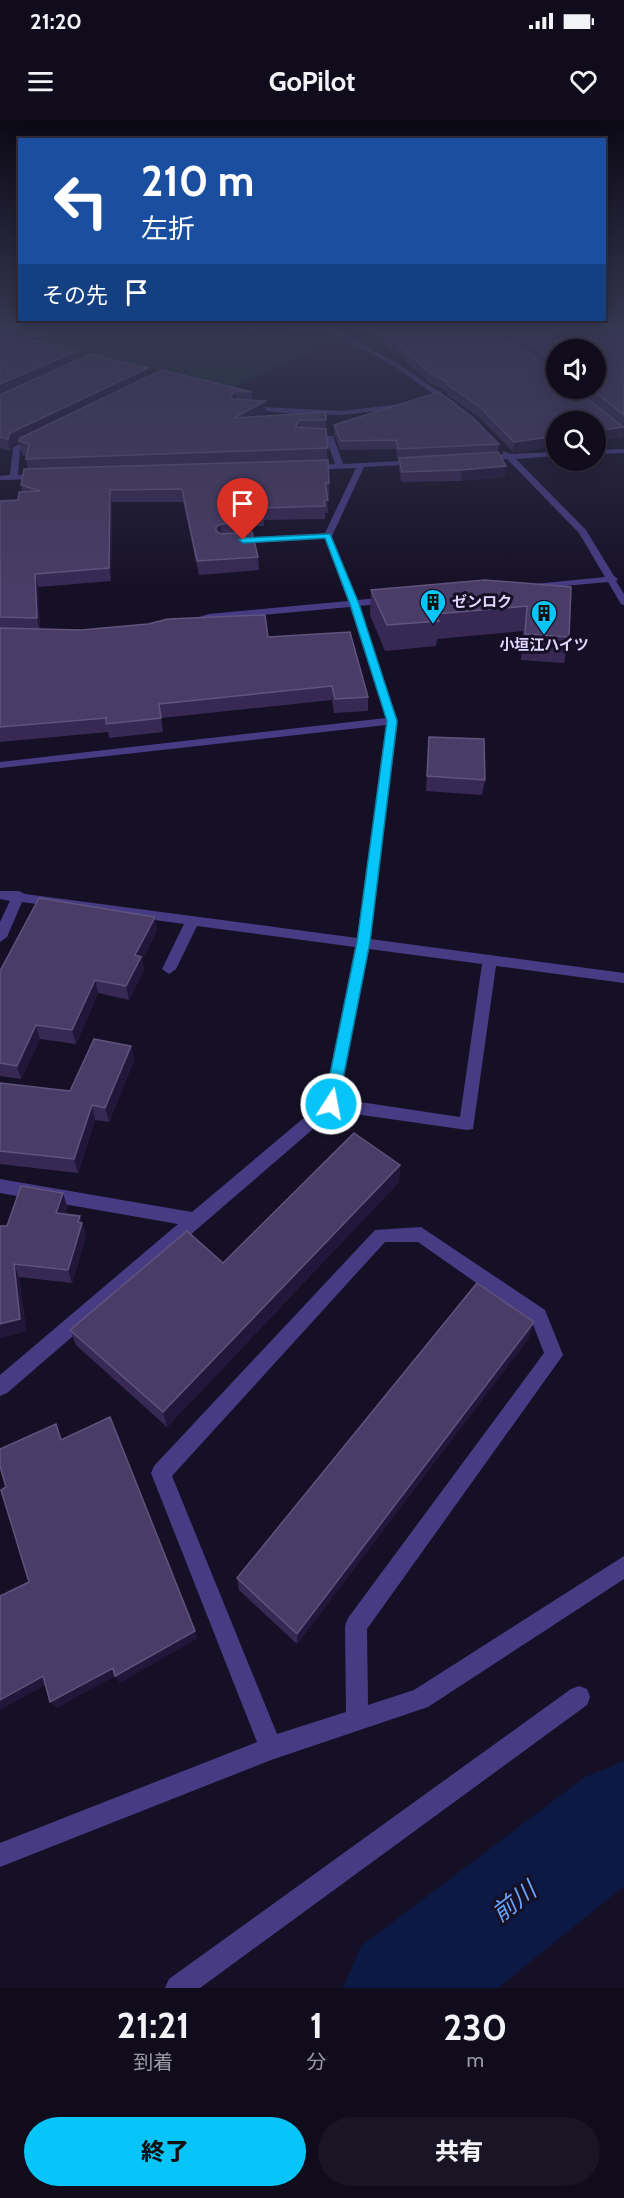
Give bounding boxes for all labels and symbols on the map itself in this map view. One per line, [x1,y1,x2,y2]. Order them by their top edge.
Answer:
pin [217,478,268,540]
building icon: ゼンロク [418,587,448,625]
place label: ゼンロク [452,593,512,611]
building icon: 小垣江ハイツ [529,598,559,636]
place label: 小垣江ハイツ [499,636,589,654]
position arrow [299,1072,363,1136]
water label: 前川 [486,1874,544,1928]

